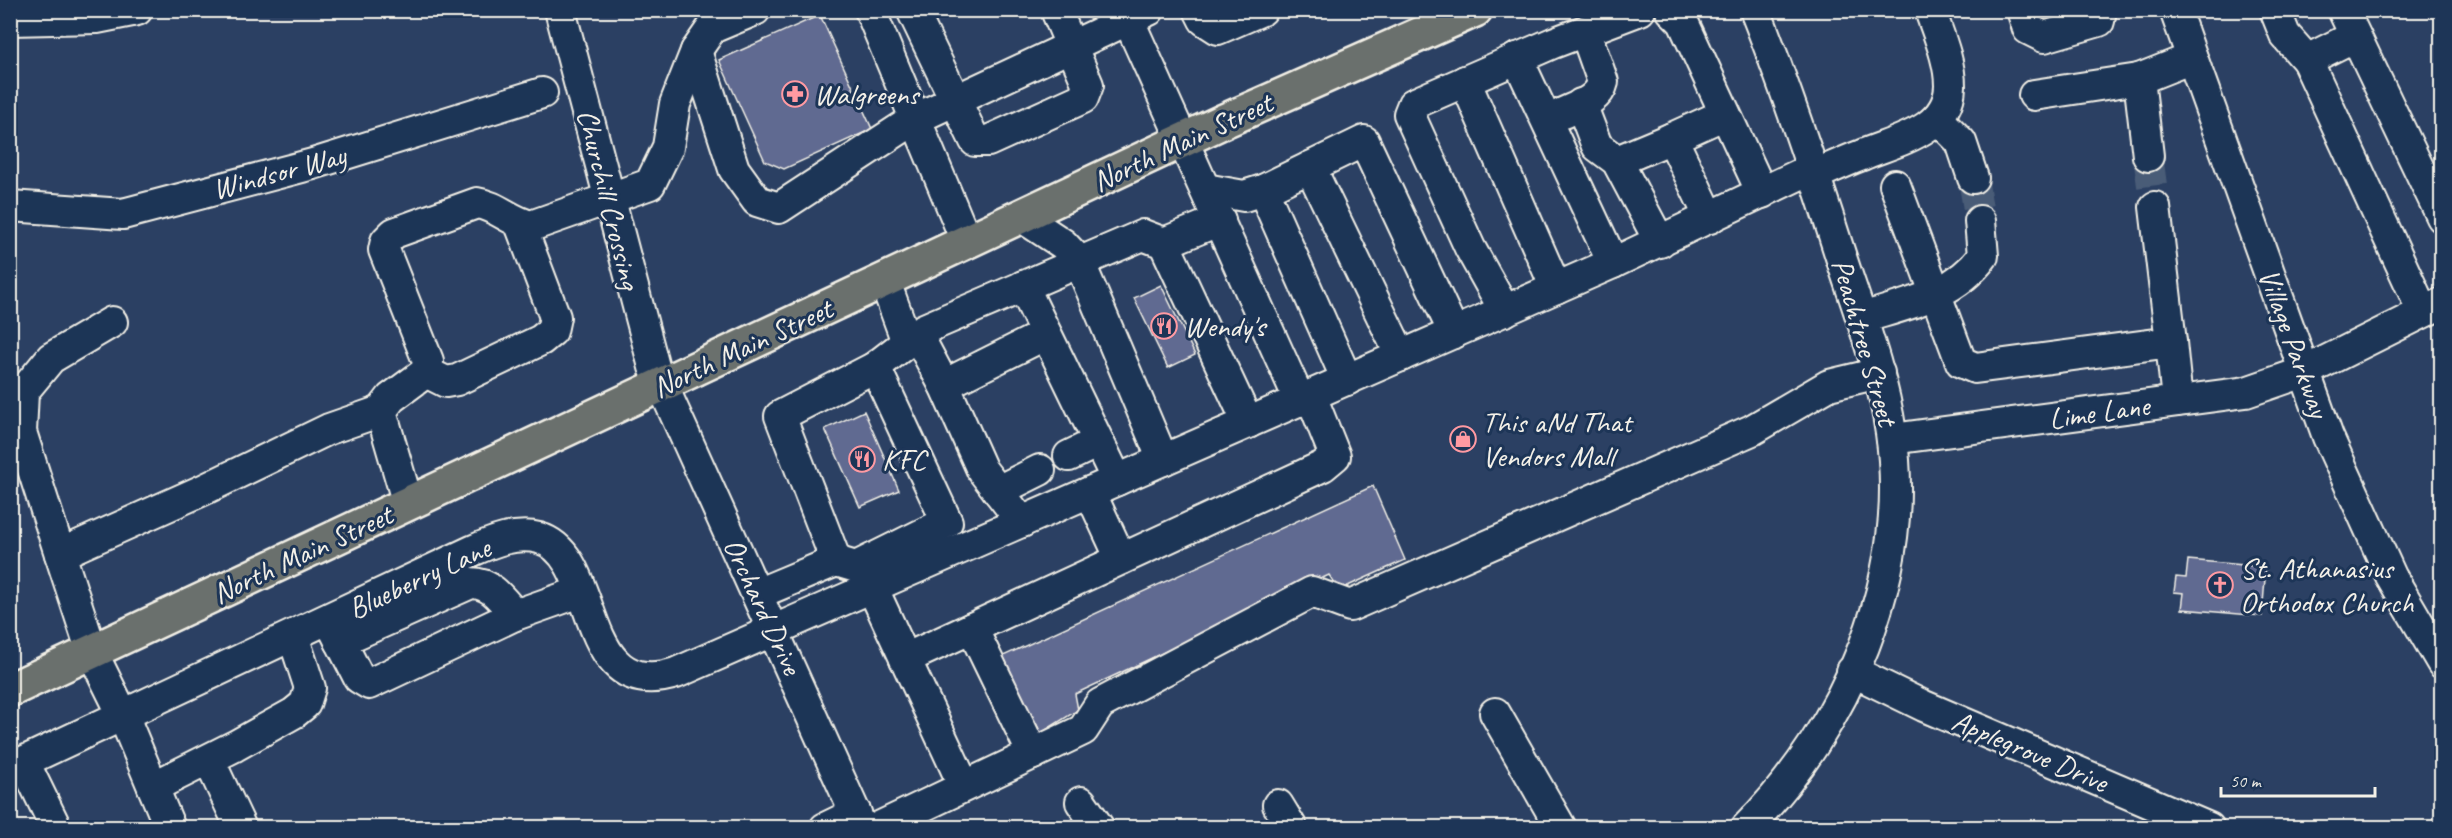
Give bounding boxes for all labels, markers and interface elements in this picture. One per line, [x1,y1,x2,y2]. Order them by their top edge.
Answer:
place label: Walgreens [814,75,921,113]
pharmacy icon: Walgreens [780,79,810,109]
street label: North Main Street [1086,82,1281,200]
street label: Churchill Crossing [568,105,650,295]
street label: Windsor Way [208,136,352,208]
street label: Peachtree Street [1823,254,1908,433]
street label: Village Parkway [2250,263,2339,425]
street label: North Main Street [646,288,841,406]
place label: Wendy's [1184,307,1268,345]
restaurant icon: Wendy's [1149,311,1179,341]
street label: Lime Lane [2046,386,2154,438]
place label: This aNd That Vendors Mall [1482,403,1634,475]
shop icon: This aNd That Vendors Mall [1448,424,1478,454]
place label: KFC [882,440,929,478]
restaurant icon: KFC [847,444,877,474]
street label: North Main Street [206,494,401,612]
street label: Blueberry Lane [342,528,498,628]
street label: Orchard Drive [715,532,812,682]
place label: St. Athanasius Orthodox Church [2240,549,2414,621]
church icon: St. Athanasius Orthodox Church [2205,570,2235,600]
street label: Applegrove Drive [1946,701,2116,802]
scale bar [2221,760,2376,798]
text: 50 m [2230,770,2263,792]

